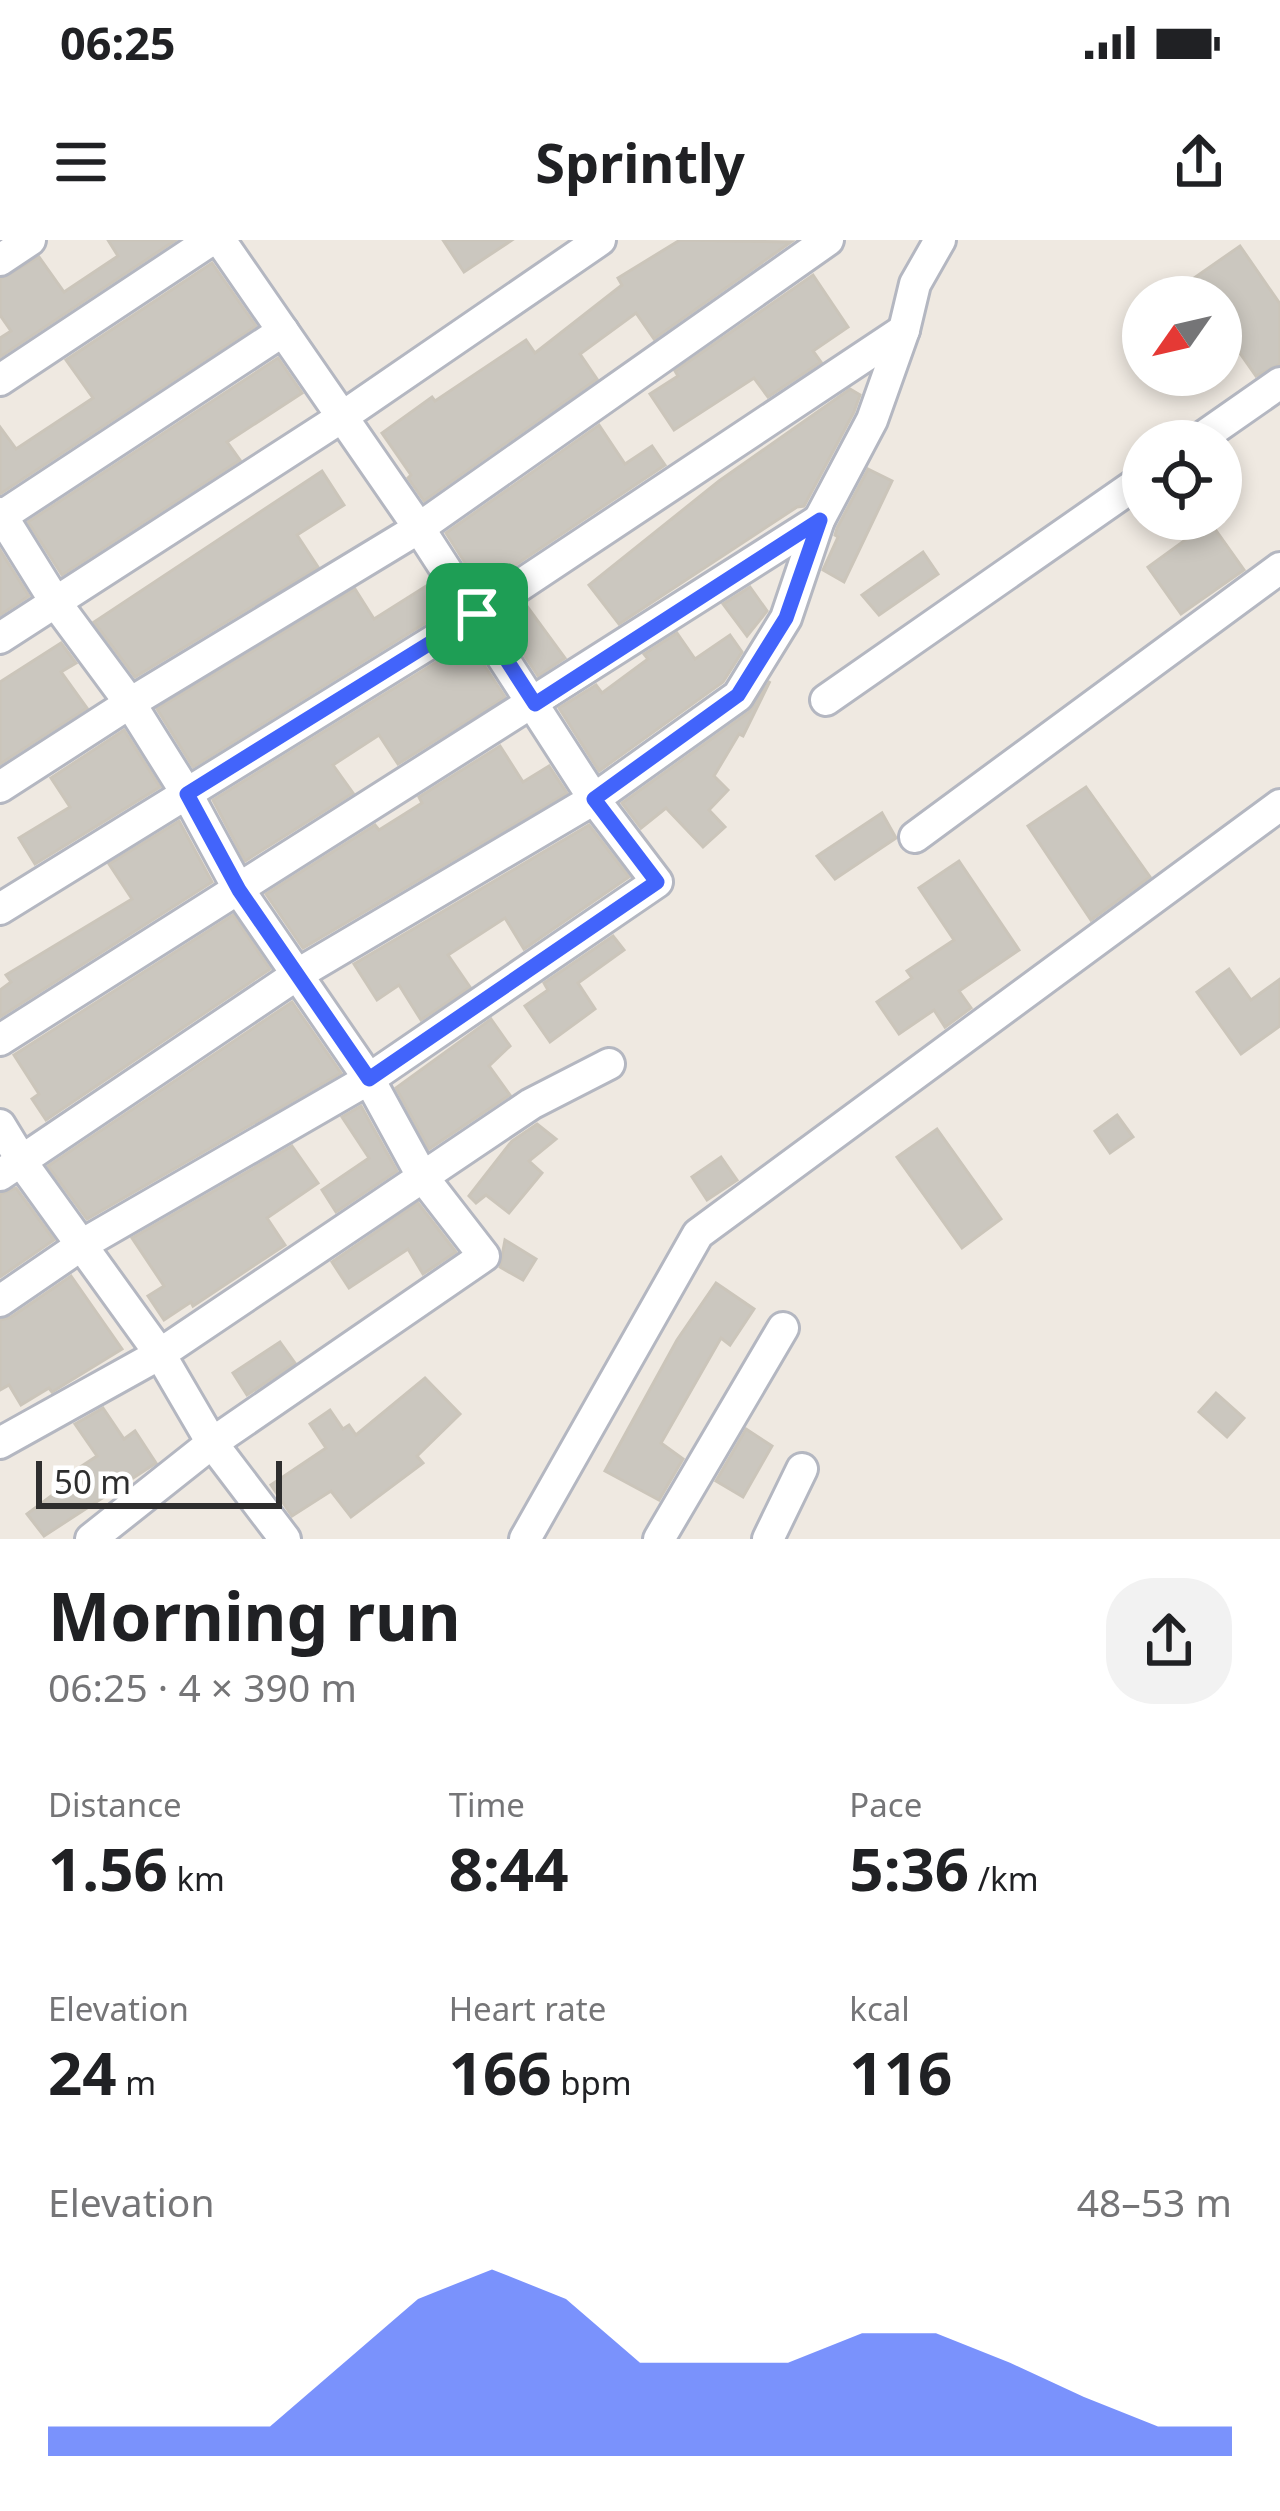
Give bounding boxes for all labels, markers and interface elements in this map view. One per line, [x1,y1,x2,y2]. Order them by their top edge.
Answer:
text: 06:25 [60,12,176,73]
text: Sprintly [535,125,745,199]
icon: menu [48,129,114,195]
icon: share [1166,129,1232,195]
north arrow [1122,276,1242,396]
map controls [1122,276,1242,540]
button: locate [1122,420,1242,540]
pin [426,563,528,665]
icon: arrive [444,581,510,647]
scale bar [36,1455,282,1508]
text: 50 m [54,1459,131,1504]
text: Morning run [48,1570,461,1660]
button: share [1106,1578,1232,1704]
text: 06:25 · 4 × 390 m [48,1660,357,1713]
text: Distance [48,1782,182,1827]
text: Time [449,1782,525,1827]
text: Pace [849,1782,922,1827]
text: 1.56 [48,1827,168,1909]
text: 8:44 [449,1827,568,1909]
text: 5:36 [849,1827,969,1909]
text: km [168,1856,225,1901]
text: /km [969,1856,1039,1901]
text: Elevation [48,1986,189,2031]
text: Heart rate [449,1986,606,2031]
text: kcal [849,1986,910,2031]
text: 24 [48,2031,117,2113]
text: 166 [449,2031,552,2113]
text: 116 [849,2031,952,2113]
text: m [117,2060,156,2105]
text: bpm [552,2060,632,2105]
text: Elevation [48,2175,215,2228]
text: 48–53 m [1077,2175,1232,2228]

